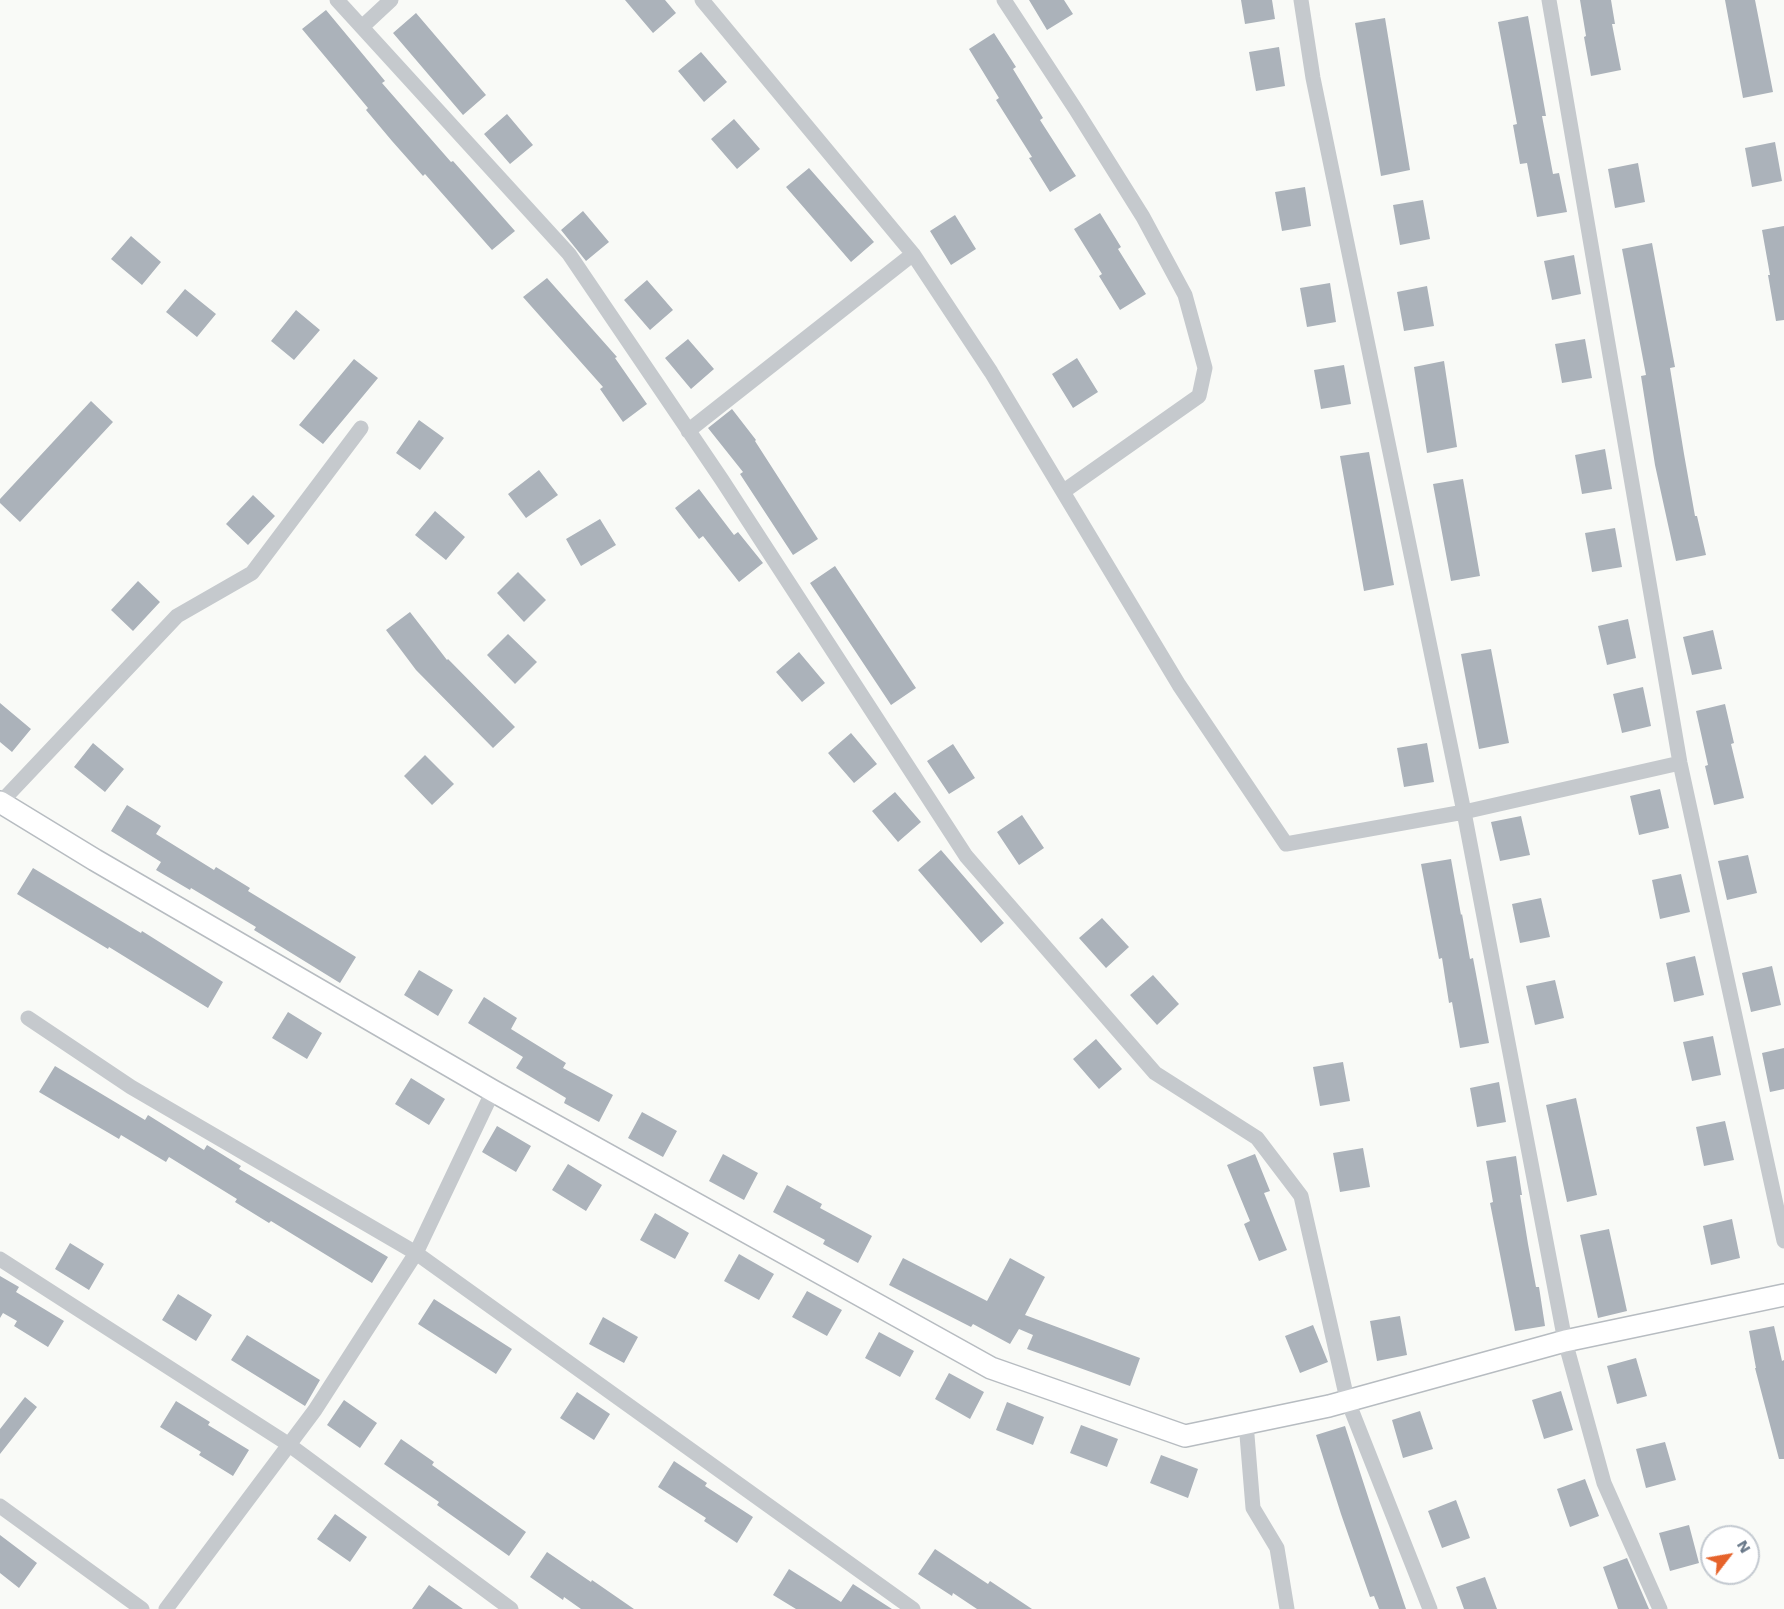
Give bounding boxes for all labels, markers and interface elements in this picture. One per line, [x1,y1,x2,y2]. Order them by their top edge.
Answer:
north arrow [1700,1525,1760,1585]
text: N [1733,1537,1755,1556]

